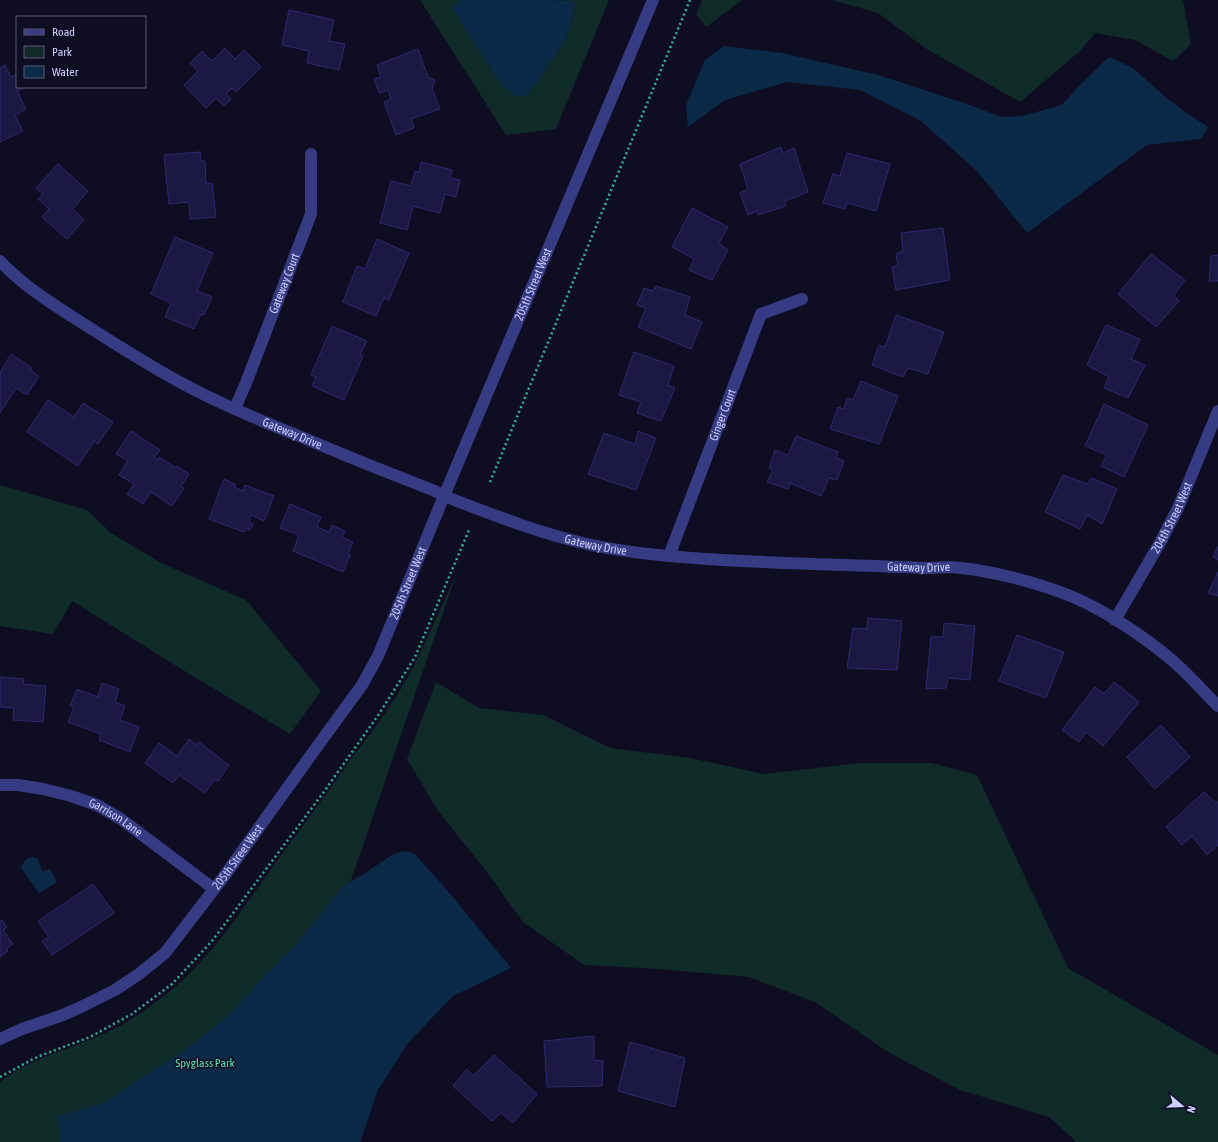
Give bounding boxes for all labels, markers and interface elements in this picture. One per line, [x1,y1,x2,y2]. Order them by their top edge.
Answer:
legend [16,16,146,88]
text: Road [52,25,75,39]
text: Park [52,45,73,59]
text: Water [52,65,79,79]
street label: 205th Street West [512,245,555,323]
street label: Gateway Court [266,251,302,316]
street label: Ginger Court [706,387,739,443]
street label: Gateway Drive [260,415,324,452]
street label: 204th Street West [1148,480,1195,556]
street label: Gateway Drive [563,532,628,558]
street label: 205th Street West [387,544,429,622]
street label: Gateway Drive [887,559,950,575]
street label: Garrison Lane [87,796,145,840]
street label: 205th Street West [209,821,266,892]
park label: Spyglass Park [175,1056,236,1070]
north arrow [1162,1086,1202,1126]
text: N [1185,1104,1198,1114]

